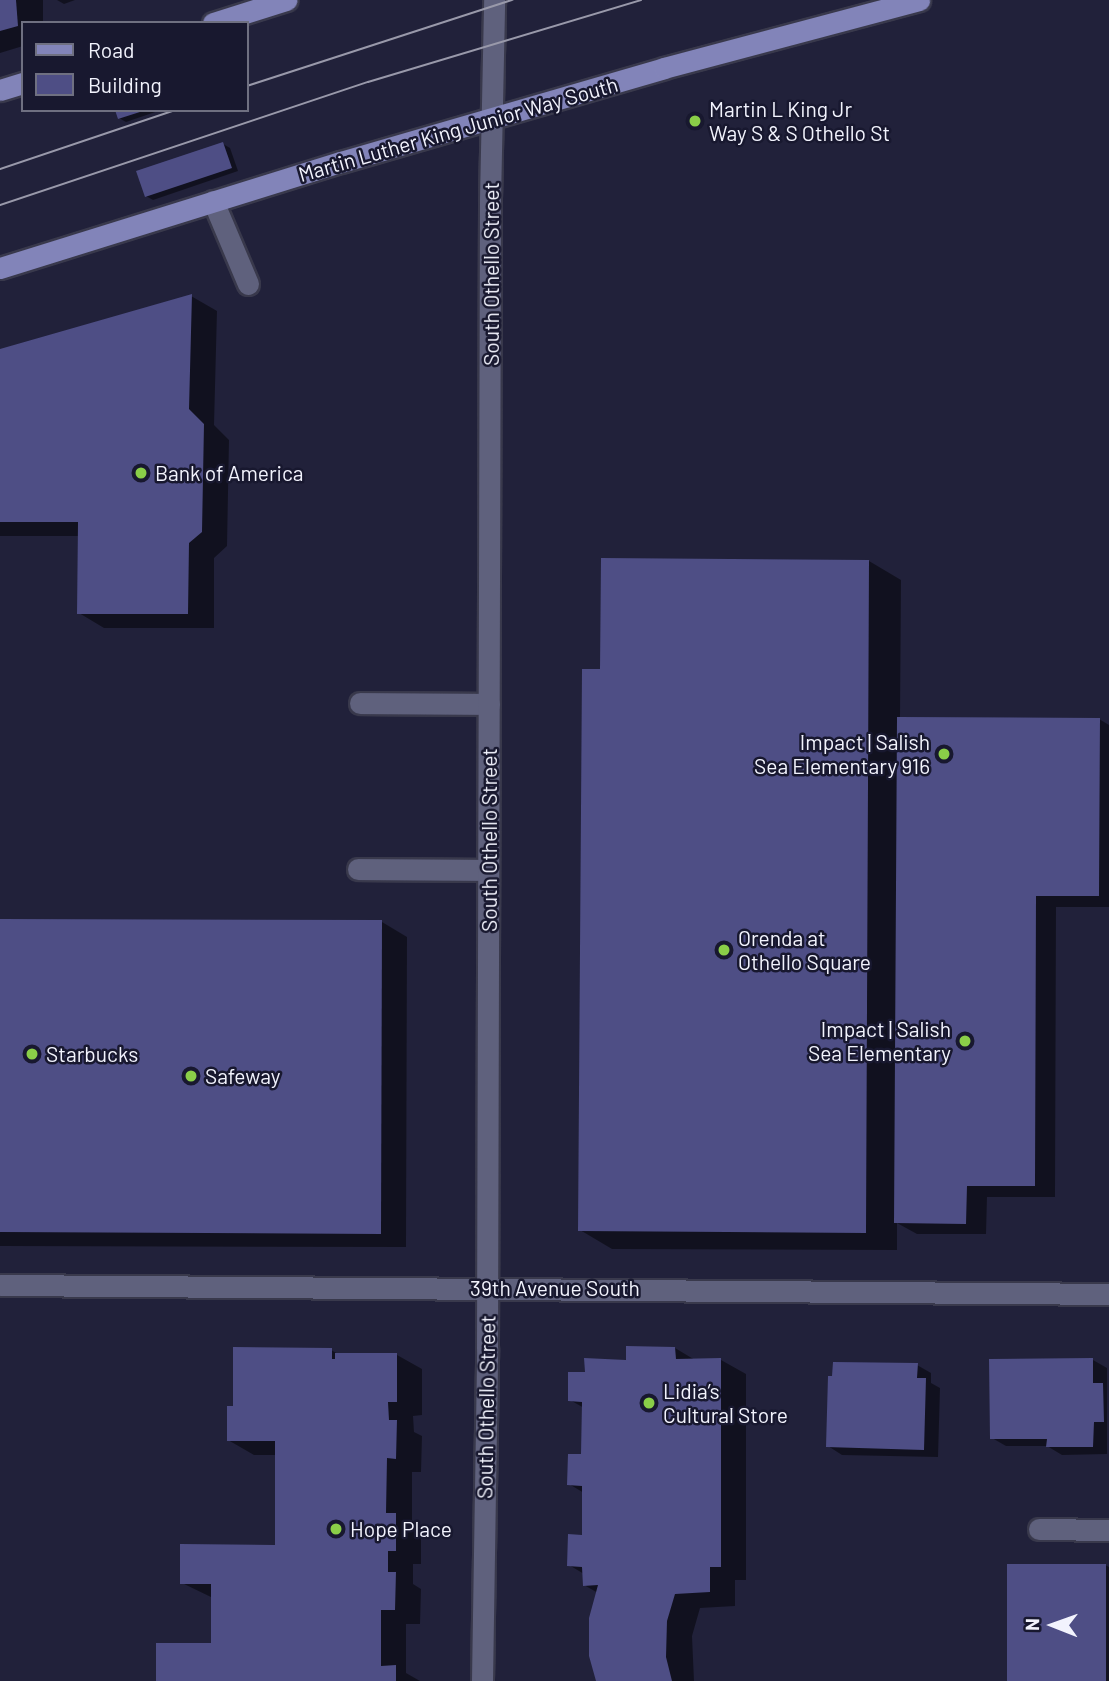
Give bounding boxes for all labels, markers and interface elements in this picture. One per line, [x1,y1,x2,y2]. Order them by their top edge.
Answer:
legend [21,21,248,112]
text: Road [88,37,134,62]
street label: Martin Luther King Junior Way South [295,71,621,187]
text: Building [88,72,162,97]
place label: Martin L King Jr Way S & S Othello St [709,96,890,146]
marker: Martin L King Jr Way S & S Othello St [687,113,703,129]
street label: South Othello Street [478,182,504,366]
place label: Bank of America [155,460,304,486]
marker: Bank of America [133,465,149,481]
place label: Impact | Salish Sea Elementary 916 [754,729,930,779]
marker: Impact | Salish Sea Elementary 916 [936,746,952,762]
street label: South Othello Street [476,748,502,932]
place label: Orenda at Othello Square [738,925,871,975]
marker: Orenda at Othello Square [716,942,732,958]
place label: Impact | Salish Sea Elementary [808,1016,951,1066]
marker: Impact | Salish Sea Elementary [957,1033,973,1049]
place label: Starbucks [46,1041,138,1067]
marker: Starbucks [24,1046,40,1062]
place label: Safeway [205,1063,280,1089]
marker: Safeway [183,1068,199,1084]
street label: 39th Avenue South [470,1275,640,1301]
street label: South Othello Street [472,1315,500,1499]
place label: Lidia’s Cultural Store [663,1378,788,1428]
marker: Lidia’s Cultural Store [641,1395,657,1411]
place label: Hope Place [350,1516,452,1542]
marker: Hope Place [328,1521,344,1537]
north arrow [1018,1590,1088,1660]
text: N [1020,1618,1043,1631]

